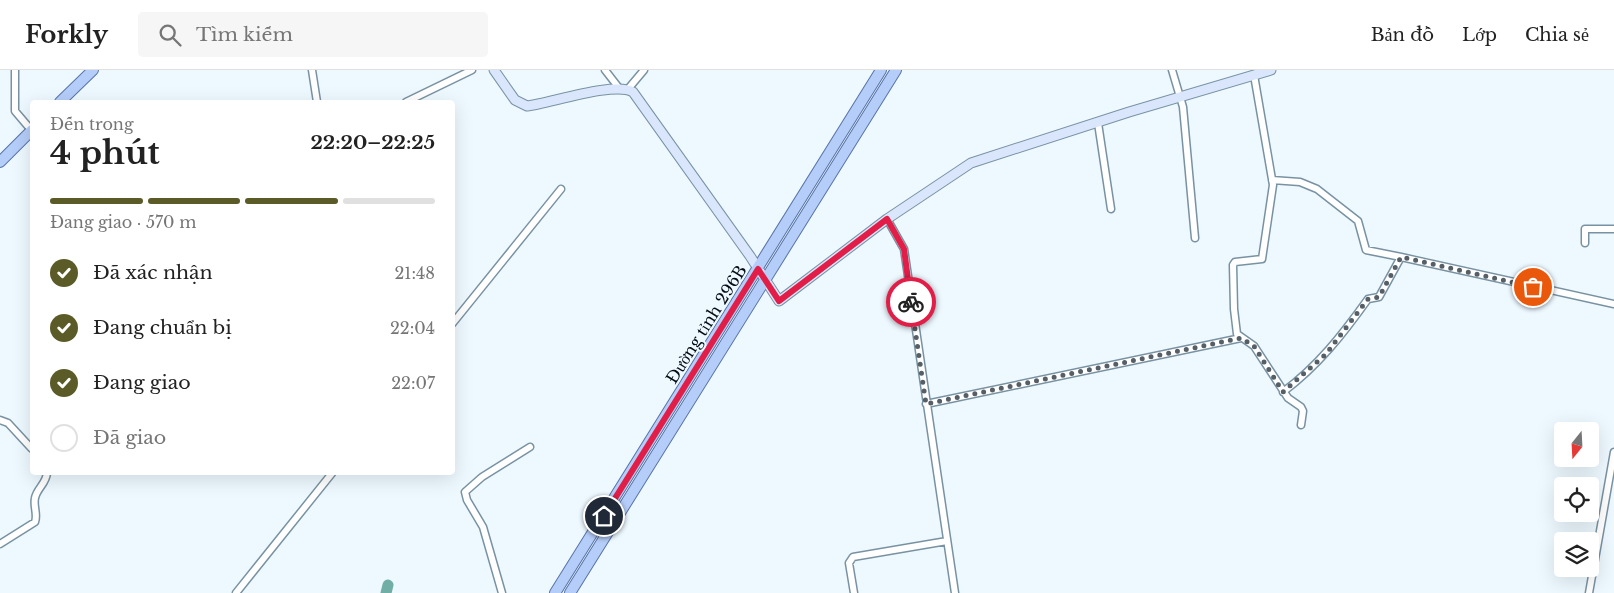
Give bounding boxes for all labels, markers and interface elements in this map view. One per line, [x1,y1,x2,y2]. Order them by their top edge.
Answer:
search box [138,12,488,57]
text: Forkly [25,20,108,49]
icon: search [156,21,184,49]
text: Tìm kiếm [196,23,293,46]
text: Bản đồ [1371,24,1434,46]
text: Lớp [1462,24,1497,46]
text: Chia sẻ [1525,24,1589,46]
text: Đến trong [50,114,133,134]
text: 22:20–22:25 [310,131,435,154]
text: 4 phút [50,133,160,173]
text: Đang giao · 570 m [50,212,196,232]
icon: check [50,259,78,287]
text: Đã xác nhận [93,261,213,284]
street label: Đường tỉnh 296B [661,261,751,387]
text: 21:48 [394,263,435,283]
pin [1512,266,1554,308]
icon: bag [1519,273,1547,301]
courier [886,277,936,327]
icon: bike [897,288,925,316]
icon: check [50,314,78,342]
text: Đang chuẩn bị [93,316,232,339]
text: 22:04 [390,318,435,338]
icon: check [50,369,78,397]
text: Đang giao [93,371,191,394]
text: 22:07 [391,373,435,393]
north arrow [1554,422,1599,468]
map controls [1554,422,1599,577]
text: Đã giao [93,426,166,449]
button: locate [1554,477,1599,522]
pin [583,495,625,537]
icon: home [590,502,618,530]
button: layers [1554,532,1599,577]

